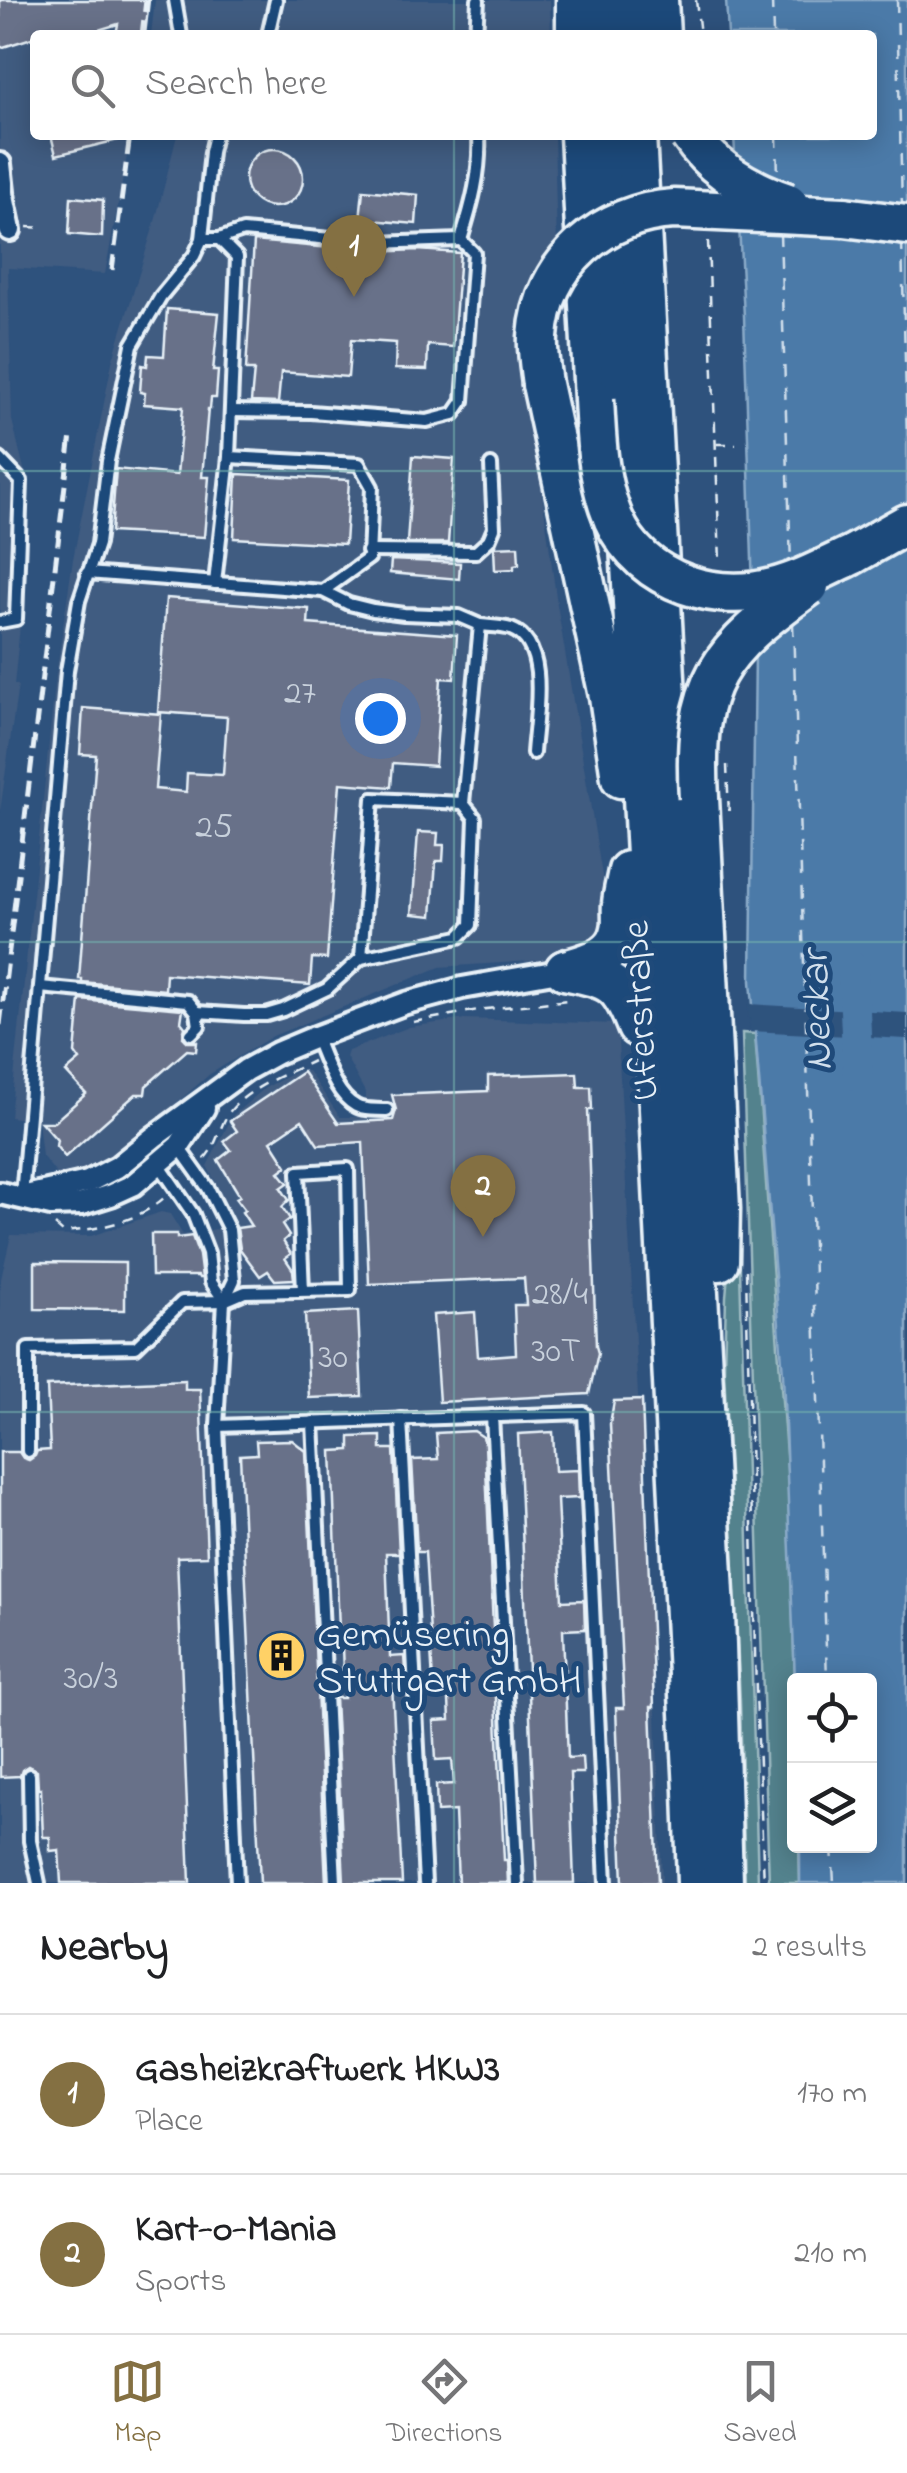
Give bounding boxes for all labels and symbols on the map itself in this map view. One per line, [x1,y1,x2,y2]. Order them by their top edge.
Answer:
pin: 1 [322,214,386,297]
house number: 27 [284,669,316,720]
your location [355,693,406,744]
house number: 25 [195,803,233,854]
street label: Uferstraße [608,919,677,1103]
water label: Neckar [786,945,851,1072]
pin: 2 [450,1154,516,1237]
house number: 28/4 [532,1270,588,1321]
house number: 30T [531,1327,581,1378]
house number: 30 [318,1333,348,1384]
place label: Gemüsering Stuttgart GmbH [317,1607,582,1712]
building icon: Gemüsering Stuttgart GmbH [256,1629,308,1681]
house number: 30/3 [64,1654,118,1705]

